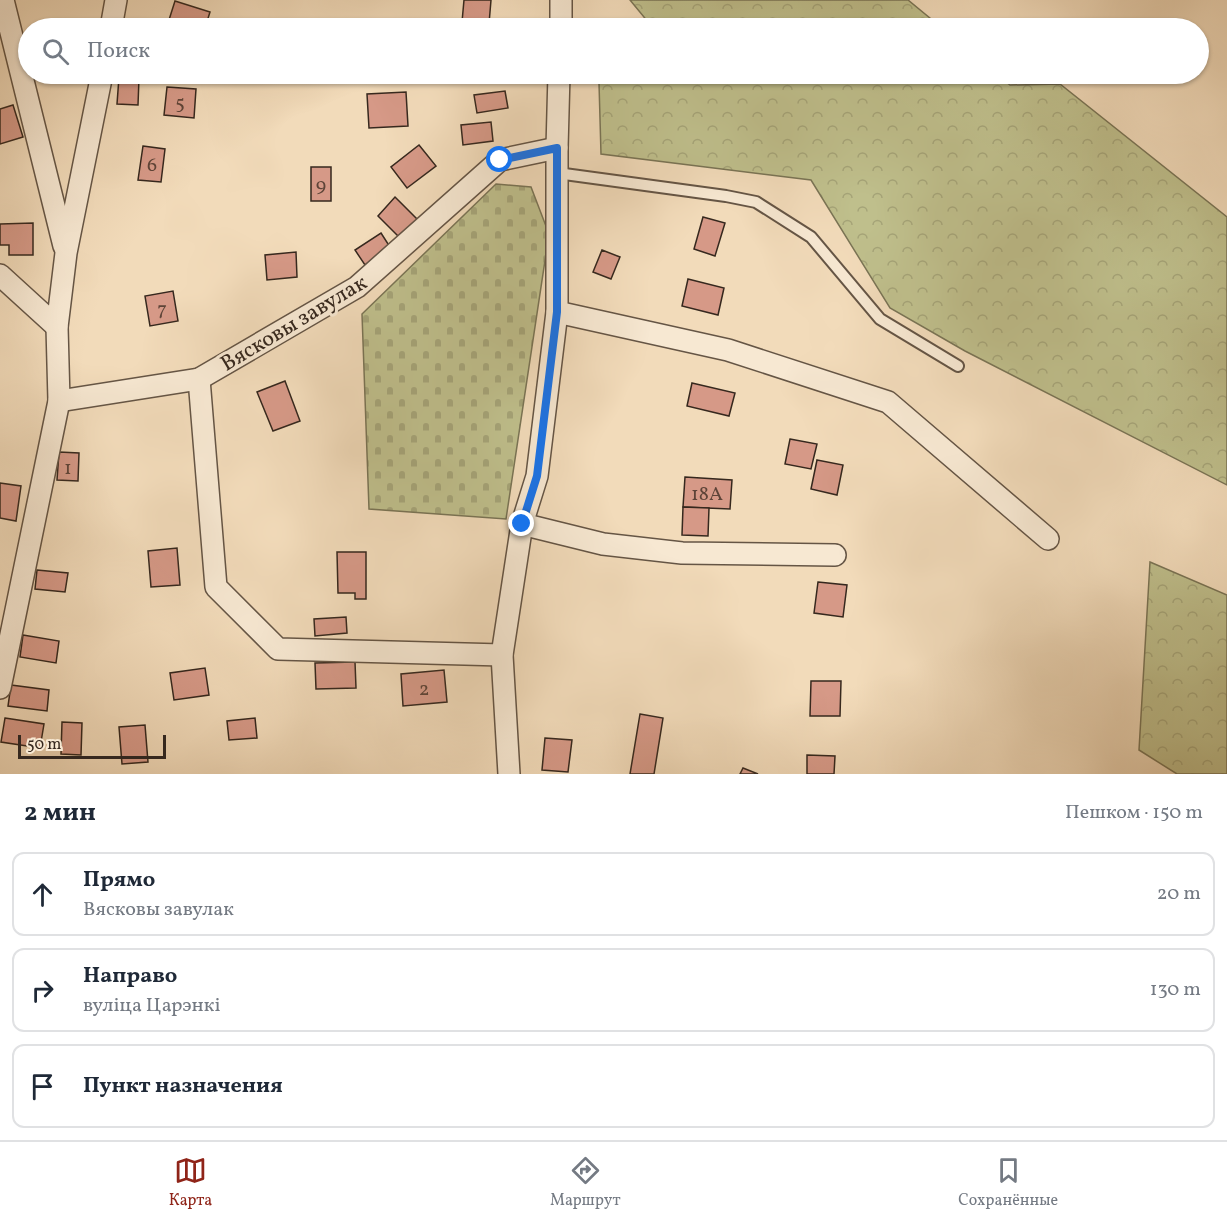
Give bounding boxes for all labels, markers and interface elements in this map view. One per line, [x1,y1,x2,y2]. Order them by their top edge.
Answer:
search box [18,18,1209,84]
icon: search [39,35,72,68]
text: Поиск [87,36,150,67]
house number: 5 [175,90,185,118]
route start [486,146,512,172]
house number: 6 [147,152,157,180]
house number: 9 [316,172,326,200]
street label: Вясковы завулак [215,268,374,380]
house number: 7 [157,296,167,324]
house number: 1 [64,455,72,483]
house number: 18А [691,481,723,509]
route end [508,510,534,536]
house number: 2 [419,676,429,704]
scale bar [18,732,166,760]
text: 50 m [27,734,61,756]
text: 2 мин [24,795,96,831]
text: Пешком · 150 m [1065,799,1203,827]
text: Прямо [83,865,155,896]
icon: ahead [26,878,59,911]
text: 20 m [1157,880,1201,908]
text: Вясковы завулак [83,896,234,924]
text: Направо [83,961,177,992]
icon: right [26,974,59,1007]
text: 130 m [1150,976,1201,1004]
text: вуліца Царэнкі [83,992,220,1020]
icon: arrive [26,1070,59,1103]
text: Пункт назначения [83,1071,283,1102]
tab: Карта [169,1154,212,1212]
tab: Маршрут [550,1154,621,1212]
tab: Сохранённые [958,1154,1058,1212]

